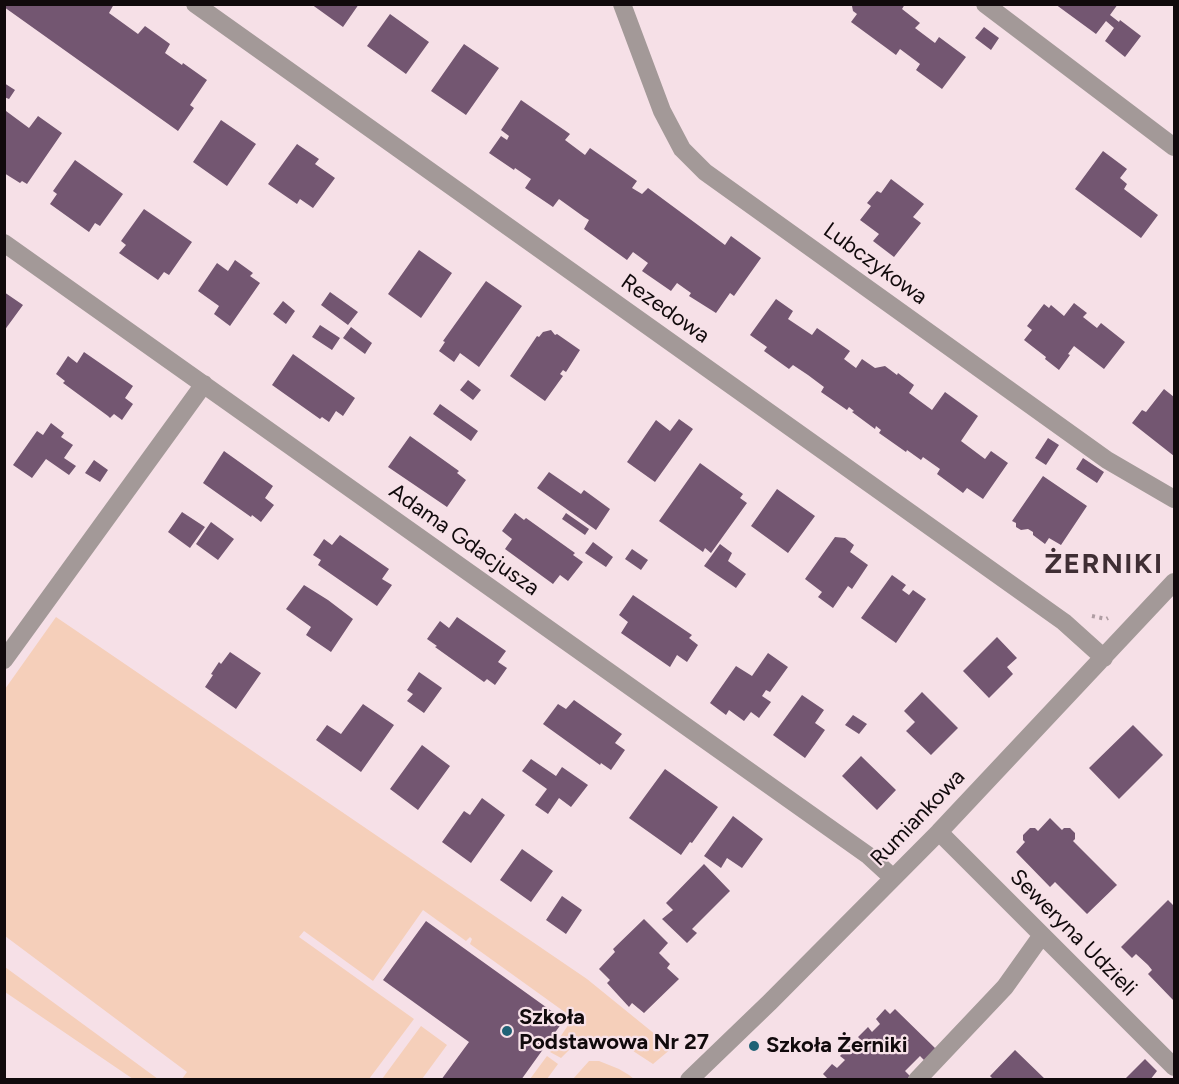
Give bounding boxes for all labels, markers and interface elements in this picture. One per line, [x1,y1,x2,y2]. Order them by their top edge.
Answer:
street label: Lubczykowa [818,217,932,311]
street label: Rezedowa [616,269,714,349]
street label: Adama Gdacjusza [384,478,544,602]
district label: ŻERNIKI [1044,548,1164,582]
street label: Rumiankowa [865,764,971,872]
street label: Seweryna Udzieli [1004,864,1142,1002]
place label: Szkoła Podstawowa Nr 27 [519,1005,709,1056]
marker: Szkoła Podstawowa Nr 27 [500,1024,514,1038]
place label: Szkoła Żerniki [766,1033,907,1059]
marker: Szkoła Żerniki [747,1039,761,1053]

